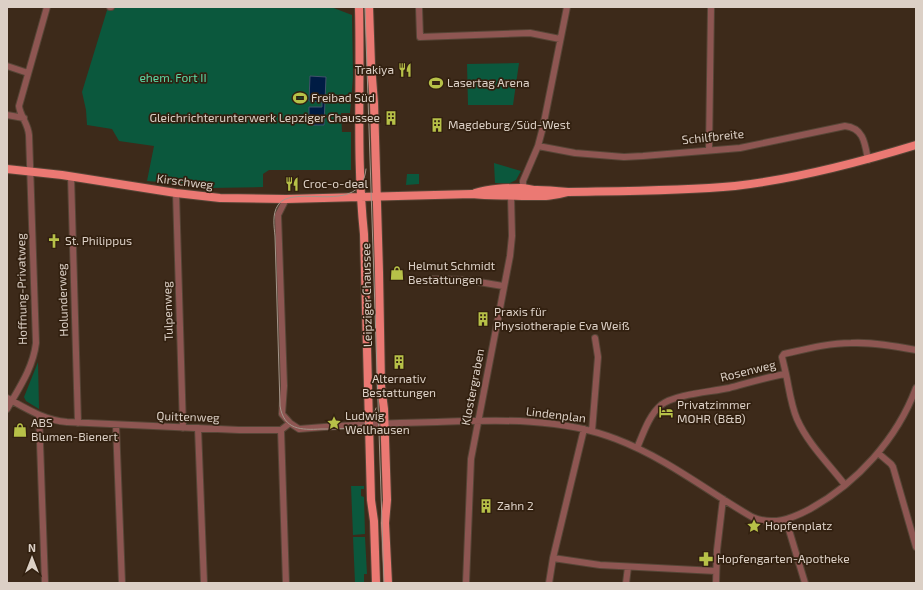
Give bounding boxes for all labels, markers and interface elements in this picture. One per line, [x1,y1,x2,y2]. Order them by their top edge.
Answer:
place label: Trakiya [355,62,394,76]
restaurant icon: Trakiya [397,62,413,78]
park label: ehem. Fort II [139,70,207,84]
sports icon: Lasertag Arena [428,75,444,91]
place label: Lasertag Arena [447,75,529,89]
sports icon: Freibad Süd [292,90,308,106]
place label: Freibad Süd [311,90,375,104]
place label: Gleichrichterunterwerk Lepziger Chaussee [149,110,380,124]
building icon: Gleichrichterunterwerk Lepziger Chaussee [383,110,399,126]
building icon: Magdeburg/Süd-West [429,117,445,133]
place label: Magdeburg/Süd-West [448,117,571,131]
street label: Schilfbreite [681,126,745,146]
street label: Kirschweg [156,171,214,191]
restaurant icon: Croc-o-deal [284,176,300,192]
place label: Croc-o-deal [303,176,368,190]
street label: Hoffnung-Privatweg [13,233,29,345]
church icon: St. Philippus [46,233,62,249]
place label: St. Philippus [65,233,132,247]
street label: Leipziger Chaussee [358,243,374,347]
place label: Helmut Schmidt Bestattungen [408,258,496,286]
street label: Holunderweg [54,263,70,337]
shop icon: Helmut Schmidt Bestattungen [389,265,405,281]
street label: Tulpenweg [159,281,175,341]
place label: Praxis für Physiotherapie Eva Weiß [494,304,630,332]
building icon: Praxis für Physiotherapie Eva Weiß [475,311,491,327]
street label: Klostergraben [458,347,486,426]
building icon: Alternativ Bestattungen [391,354,407,370]
street label: Rosenweg [719,356,777,384]
place label: Alternativ Bestattungen [362,371,436,399]
place label: Privatzimmer MOHR (B&B) [677,397,751,425]
street label: Lindenplan [525,403,587,425]
hotel icon: Privatzimmer MOHR (B&B) [658,404,674,420]
street label: Quittenweg [156,408,220,425]
place label: Ludwig Wellhausen [345,408,410,436]
place label: ABS Blumen-Bienert [31,415,118,443]
place icon: Ludwig Wellhausen [326,415,342,431]
shop icon: ABS Blumen-Bienert [12,422,28,438]
building icon: Zahn 2 [478,498,494,514]
place label: Zahn 2 [497,498,534,512]
place icon: Hopfenplatz [746,518,762,534]
place label: Hopfenplatz [765,518,832,532]
north arrow [12,538,52,578]
text: N [28,541,36,554]
pharmacy icon: Hopfengarten-Apotheke [698,551,714,567]
place label: Hopfengarten-Apotheke [717,551,850,565]

